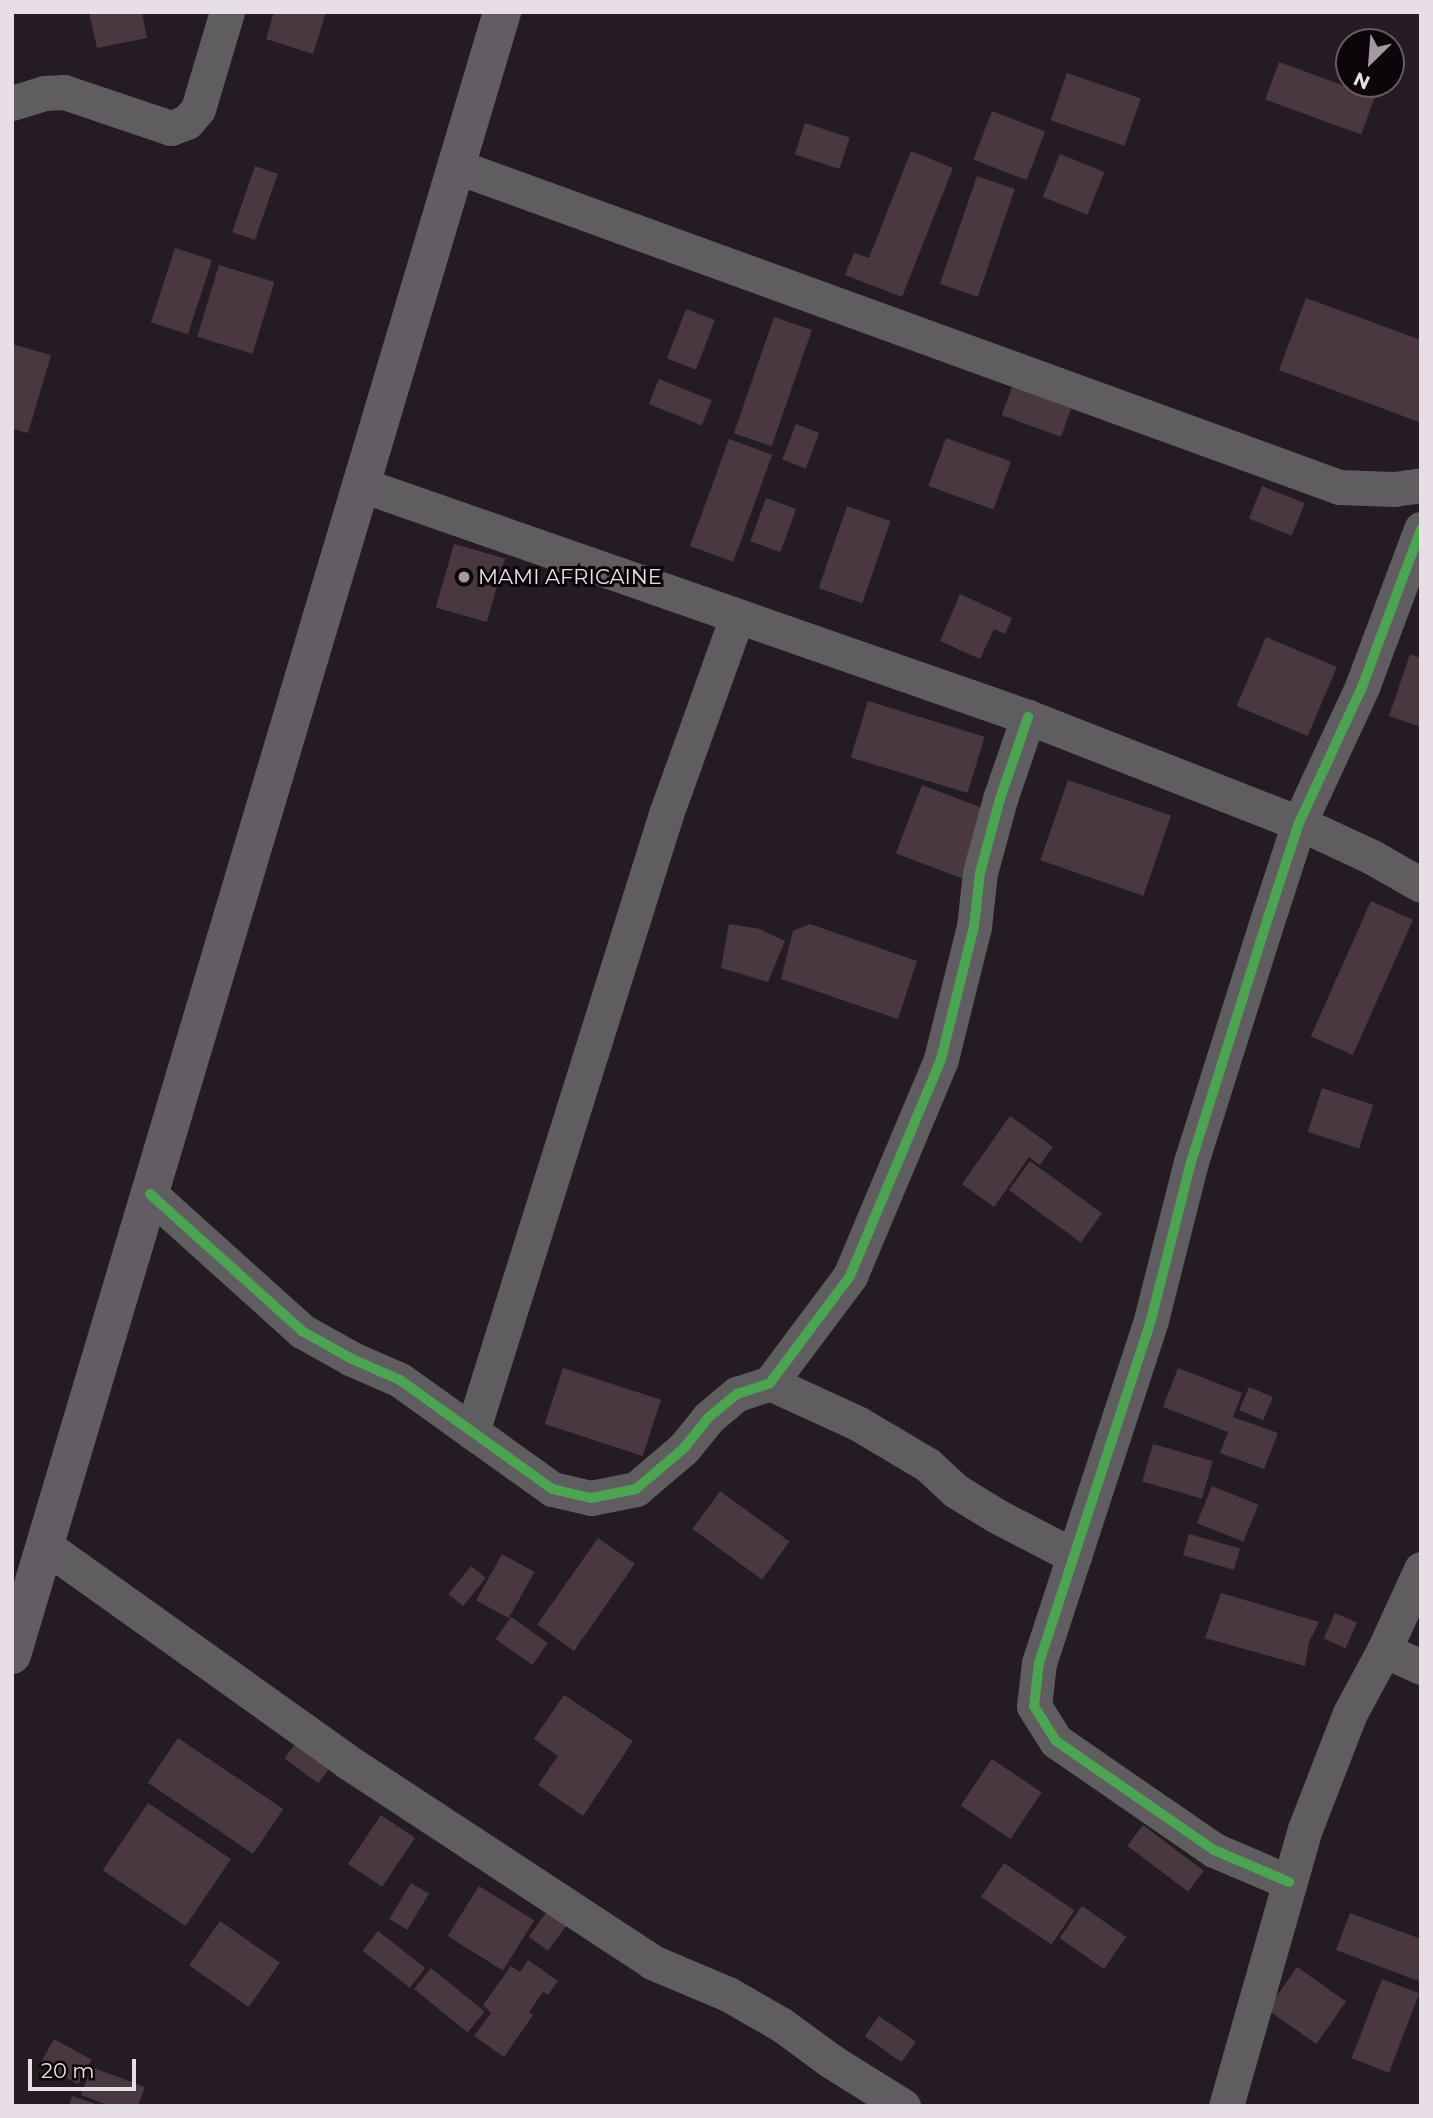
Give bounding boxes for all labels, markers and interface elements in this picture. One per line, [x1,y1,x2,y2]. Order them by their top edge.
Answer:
north arrow [1335,28,1405,98]
text: N [1350,67,1374,94]
place label: MAMI AFRICAINE [478,564,662,590]
marker: MAMI AFRICAINE [456,569,472,585]
scale bar [32,2044,140,2088]
text: 20 m [41,2058,95,2083]

